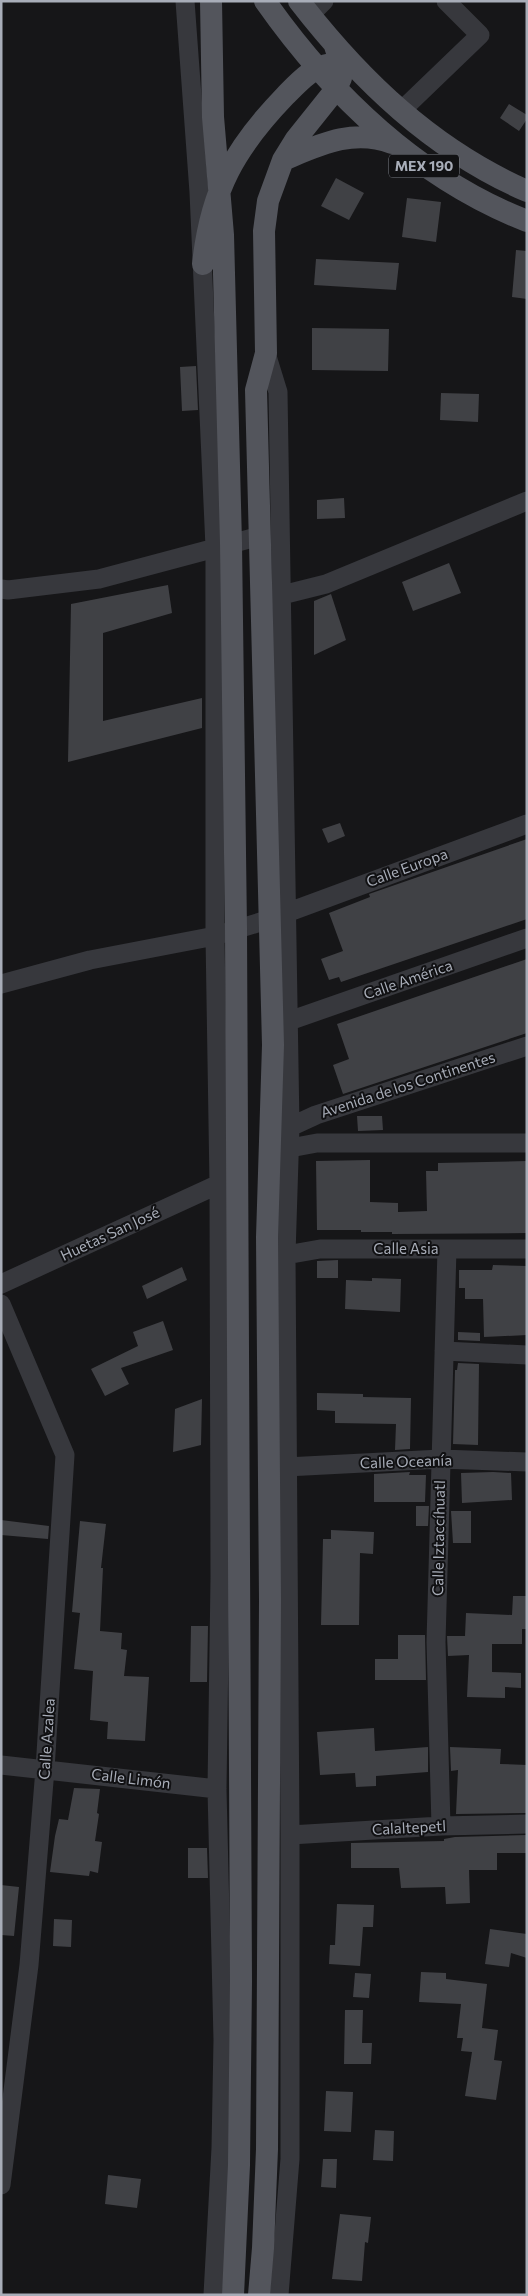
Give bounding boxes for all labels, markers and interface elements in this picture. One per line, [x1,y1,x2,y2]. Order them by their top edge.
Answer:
road number: MEX 190 [389,154,459,178]
street label: Calle Europa [364,844,450,890]
street label: Calle América [361,955,455,1003]
street label: Avenida de los Continentes [318,1047,497,1121]
street label: Huetas San José [57,1202,162,1264]
street label: Calle Asia [373,1239,439,1257]
street label: Calle Oceanía [360,1450,452,1472]
street label: Calle Iztaccíhuatl [428,1480,448,1596]
street label: Calle Azalea [34,1698,58,1780]
street label: Calle Limón [91,1764,172,1792]
street label: Calaltepetl [371,1816,446,1838]

